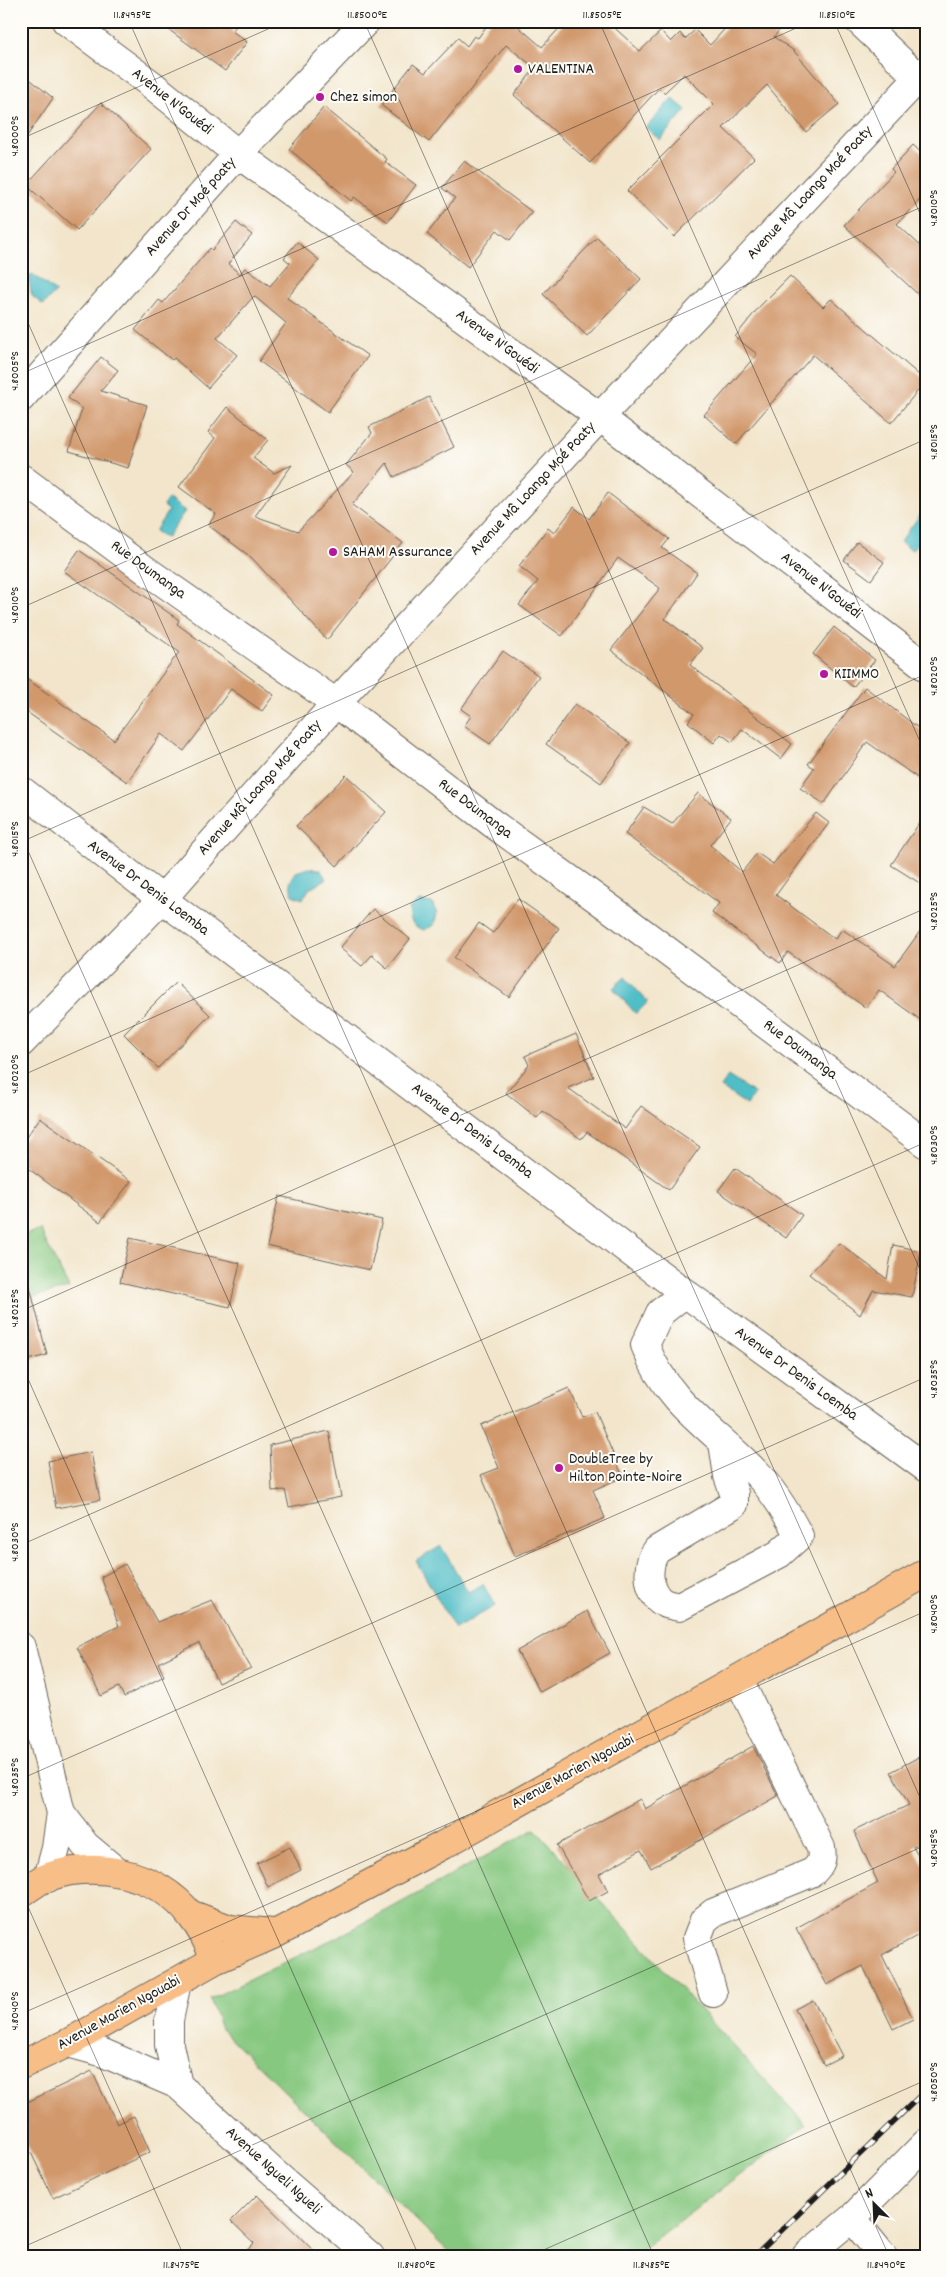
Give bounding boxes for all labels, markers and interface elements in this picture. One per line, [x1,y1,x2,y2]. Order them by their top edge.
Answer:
text: 11.8495°E [113,7,151,24]
text: 11.8500°E [347,7,388,24]
text: 11.8505°E [582,7,622,24]
text: 11.8510°E [819,7,856,24]
place label: VALENTINA [528,58,594,81]
street label: Avenue N'Gouédi [126,63,218,141]
marker: VALENTINA [512,63,524,75]
place label: Chez simon [330,86,397,109]
marker: Chez simon [314,91,326,103]
text: 4.8000°S [7,116,24,156]
street label: Avenue Mâ Loango Moé Poaty [742,120,879,265]
street label: Avenue Dr Moé poaty [140,152,242,262]
text: 4.8010°S [926,190,943,226]
street label: Avenue N'Gouédi [451,304,543,380]
text: 4.8005°S [7,351,24,391]
street label: Avenue Mâ Loango Moé Poaty [465,416,602,561]
text: 4.8015°S [926,424,943,460]
street label: Rue Doumanga [106,535,191,605]
place label: SAHAM Assurance [343,541,452,564]
marker: SAHAM Assurance [327,546,339,558]
street label: Avenue N'Gouédi [775,547,867,625]
text: 4.8010°S [7,587,24,623]
text: 4.8020°S [926,656,943,696]
place label: KIIMMO [834,663,879,686]
marker: KIIMMO [818,668,830,680]
street label: Avenue Mâ Loango Moé Poaty [193,714,328,861]
street label: Rue Doumanga [433,773,517,845]
text: 4.8015°S [7,821,24,857]
street label: Avenue Dr Denis Loemba [82,834,214,942]
text: 4.8025°S [926,892,943,930]
street label: Rue Doumanga [758,1014,842,1086]
text: 4.8020°S [7,1054,24,1094]
street label: Avenue Dr Denis Loemba [406,1077,538,1185]
text: 4.8030°S [926,1125,943,1165]
text: 4.8025°S [7,1289,24,1327]
street label: Avenue Dr Denis Loemba [730,1321,863,1427]
text: 4.8035°S [926,1360,943,1398]
place label: DoubleTree by Hilton Pointe-Noire [569,1448,682,1489]
marker: DoubleTree by Hilton Pointe-Noire [553,1462,565,1474]
text: 4.8030°S [7,1522,24,1562]
text: 4.8040°S [926,1595,943,1634]
street label: Avenue Marien Ngouabi [507,1729,639,1815]
text: 4.8035°S [7,1758,24,1796]
text: 4.8045°S [926,1829,943,1867]
street label: Avenue Marien Ngouabi [53,1970,185,2056]
text: 4.8040°S [7,1992,24,2031]
text: 4.8050°S [926,2062,943,2102]
street label: Avenue Ngueli Ngueli [220,2122,326,2220]
north arrow [850,2180,900,2230]
text: N [862,2183,877,2204]
text: 11.8475°E [163,2257,200,2274]
text: 11.8480°E [397,2257,435,2274]
text: 11.8485°E [633,2257,670,2274]
text: 11.8490°E [867,2257,906,2274]

